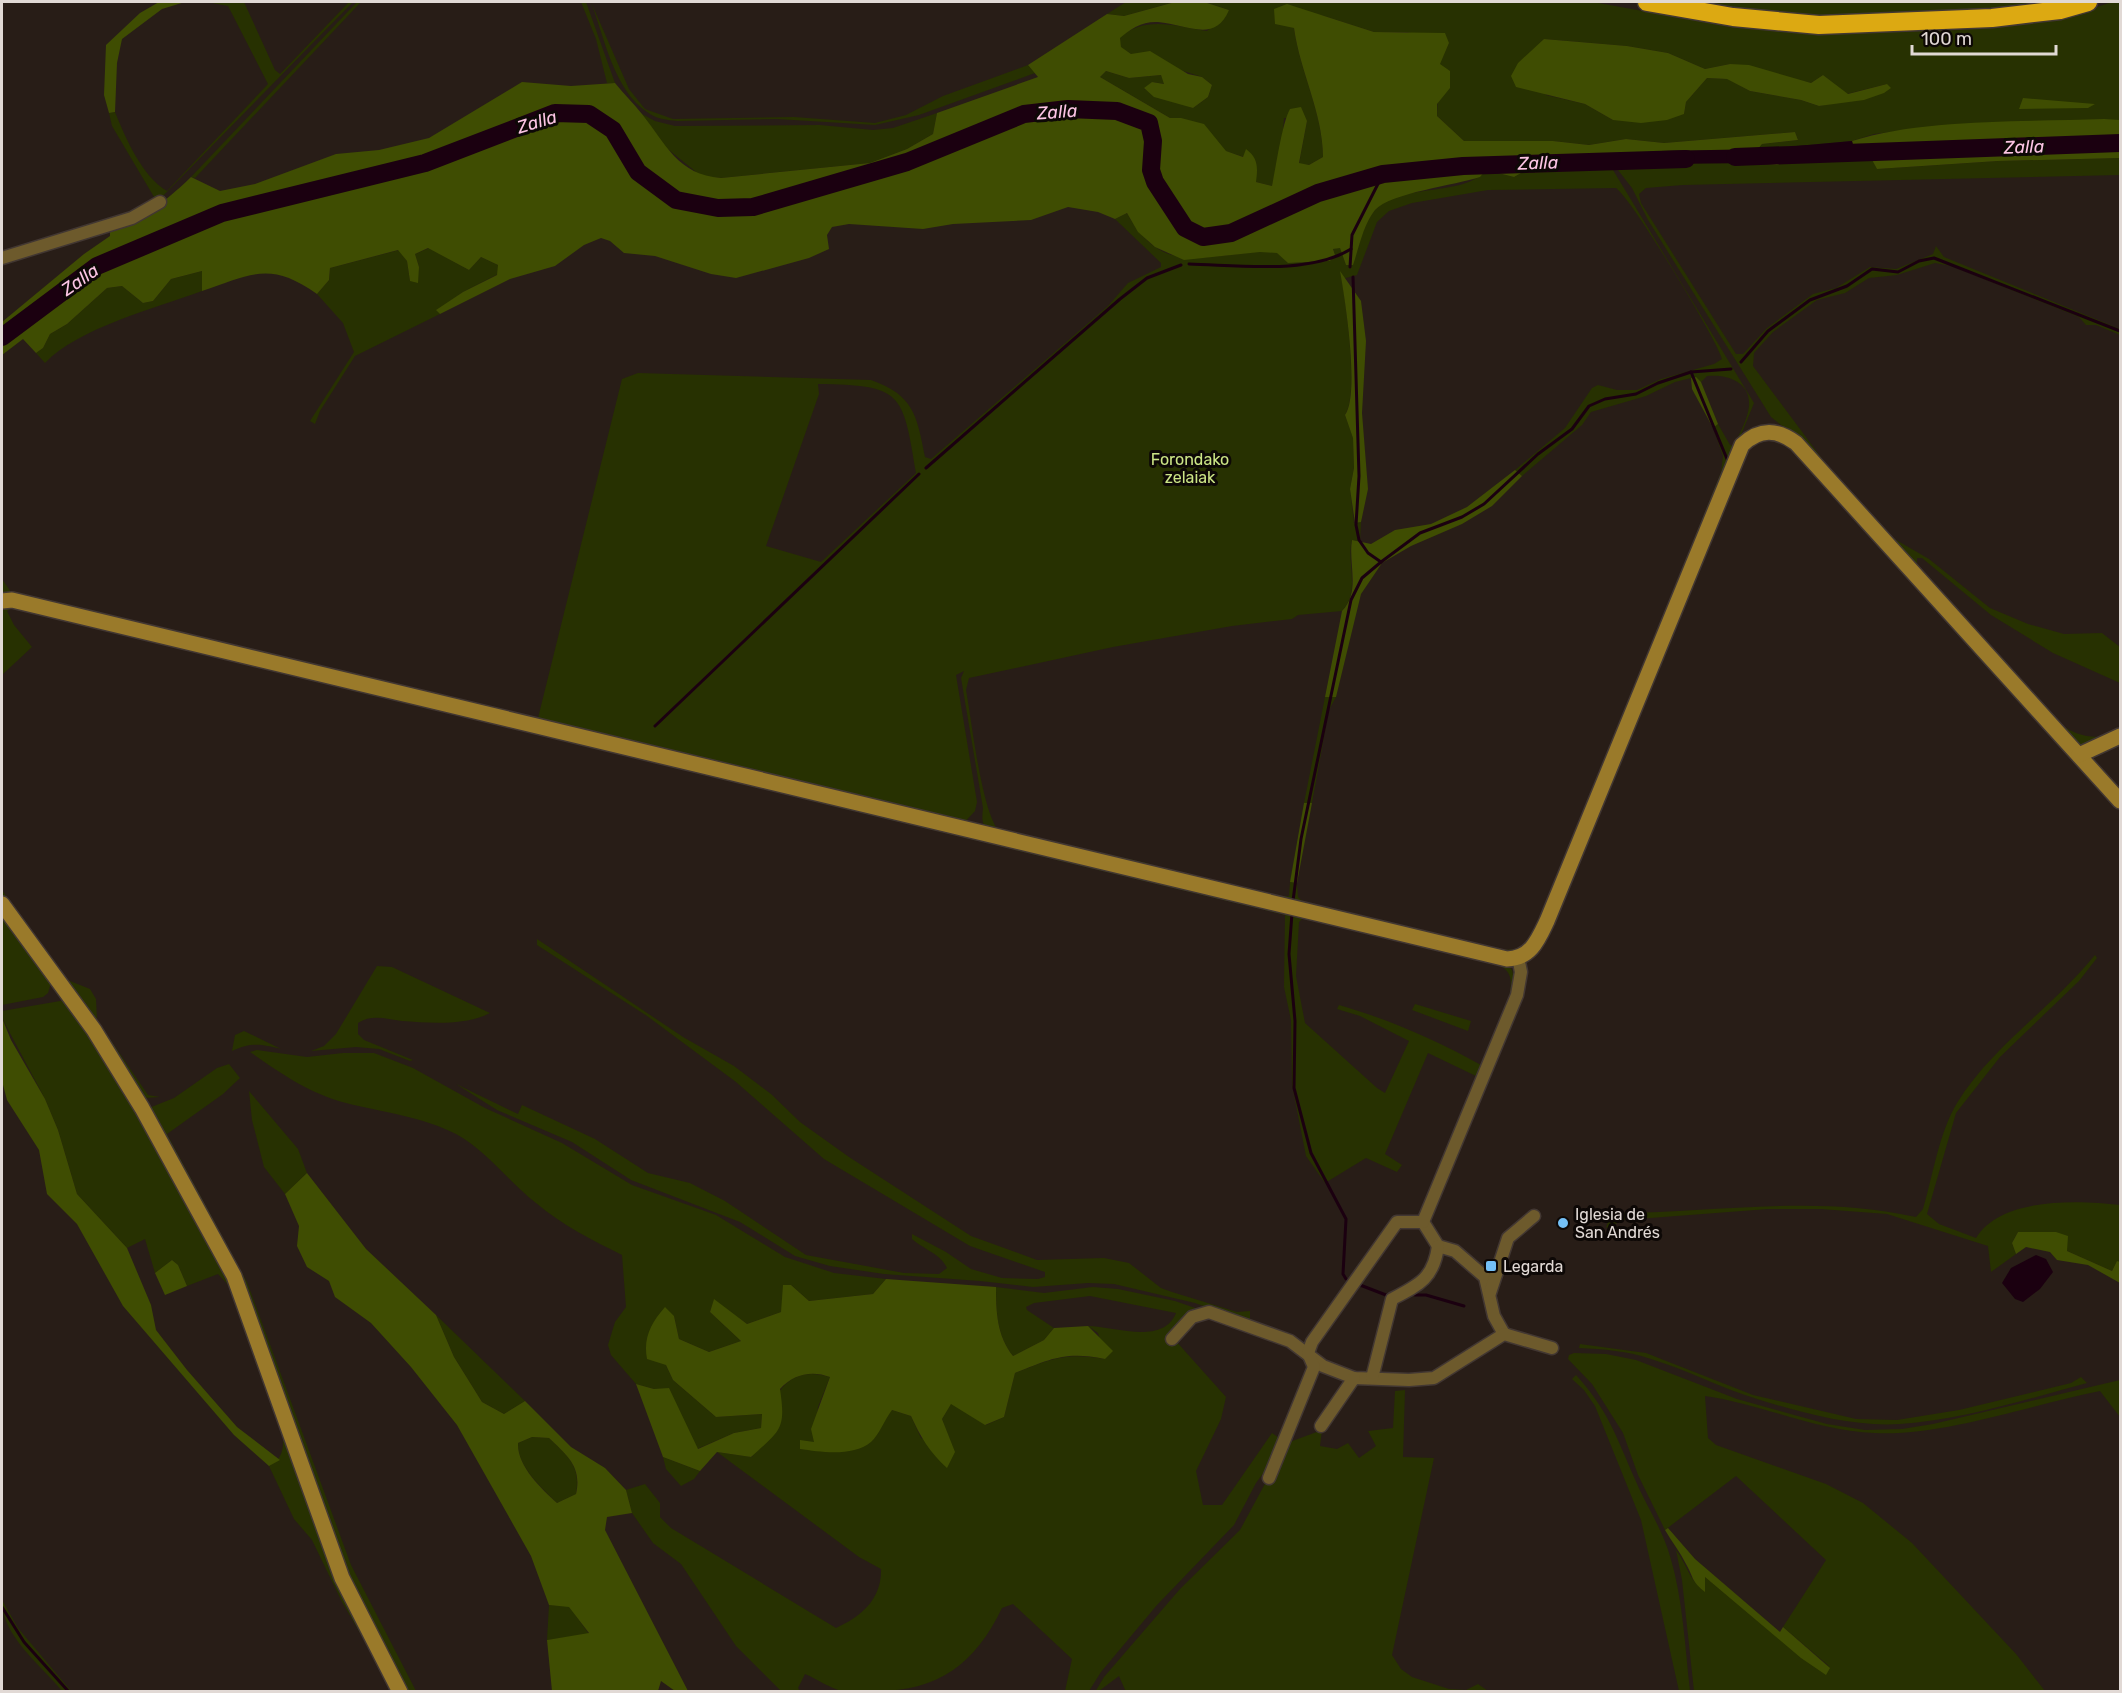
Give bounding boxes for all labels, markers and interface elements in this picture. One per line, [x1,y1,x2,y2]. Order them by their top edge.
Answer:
scale bar [1912,18,2056,56]
text: 100 m [1921,28,1972,50]
water label: Zalla [1035,100,1078,124]
water label: Zalla [513,105,560,139]
water label: Zalla [2002,135,2045,159]
water label: Zalla [1516,151,1559,175]
water label: Zalla [56,259,103,301]
park label: Forondako zelaiak [1151,450,1229,487]
place label: Iglesia de San Andrés [1575,1205,1660,1242]
marker: Iglesia de San Andrés [1556,1216,1570,1230]
place label: Legarda [1503,1257,1563,1276]
marker: Legarda [1484,1259,1498,1273]

